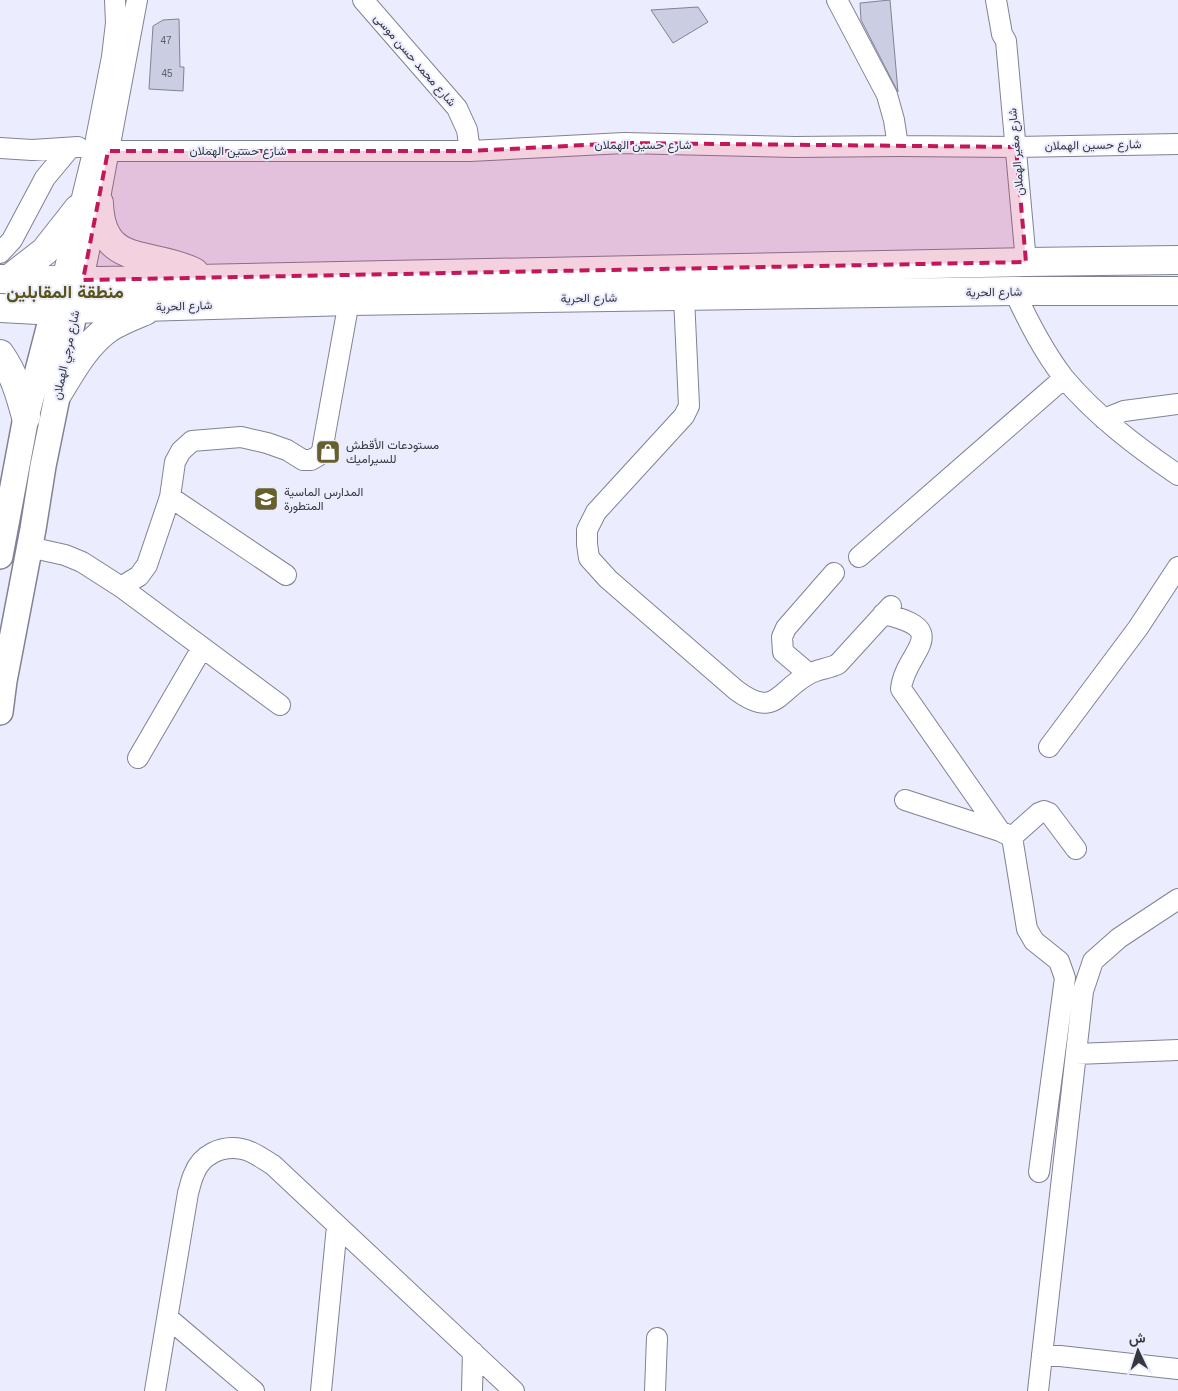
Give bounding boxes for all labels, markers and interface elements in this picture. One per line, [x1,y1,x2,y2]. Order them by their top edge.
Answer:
street label: شارع محمد حسن موسى [370,11,459,110]
house number: 47 [160,35,172,46]
house number: 45 [161,68,173,79]
street label: شارع مغير الهملان [1005,107,1029,196]
street label: شارع حسين الهملان [1044,137,1142,155]
street label: شارع حسين الهملان [595,138,691,154]
street label: شارع حسين الهملان [190,144,286,160]
district label: منطقة المقابلين [6,282,124,303]
street label: شارع الحرية [966,285,1022,301]
street label: شارع الحرية [561,291,617,307]
street label: شارع الحرية [156,298,213,316]
street label: شارع مرجي الهملان [50,309,85,402]
place label: مستودعات الأقطش للسيراميك [346,438,439,467]
shop icon: مستودعات الأقطش للسيراميك [315,439,341,465]
place label: المدارس الماسية المتطورة [284,485,363,514]
school or university icon: المدارس الماسية المتطورة [253,486,279,512]
north arrow [1113,1326,1163,1376]
text: ش [1128,1329,1146,1348]

